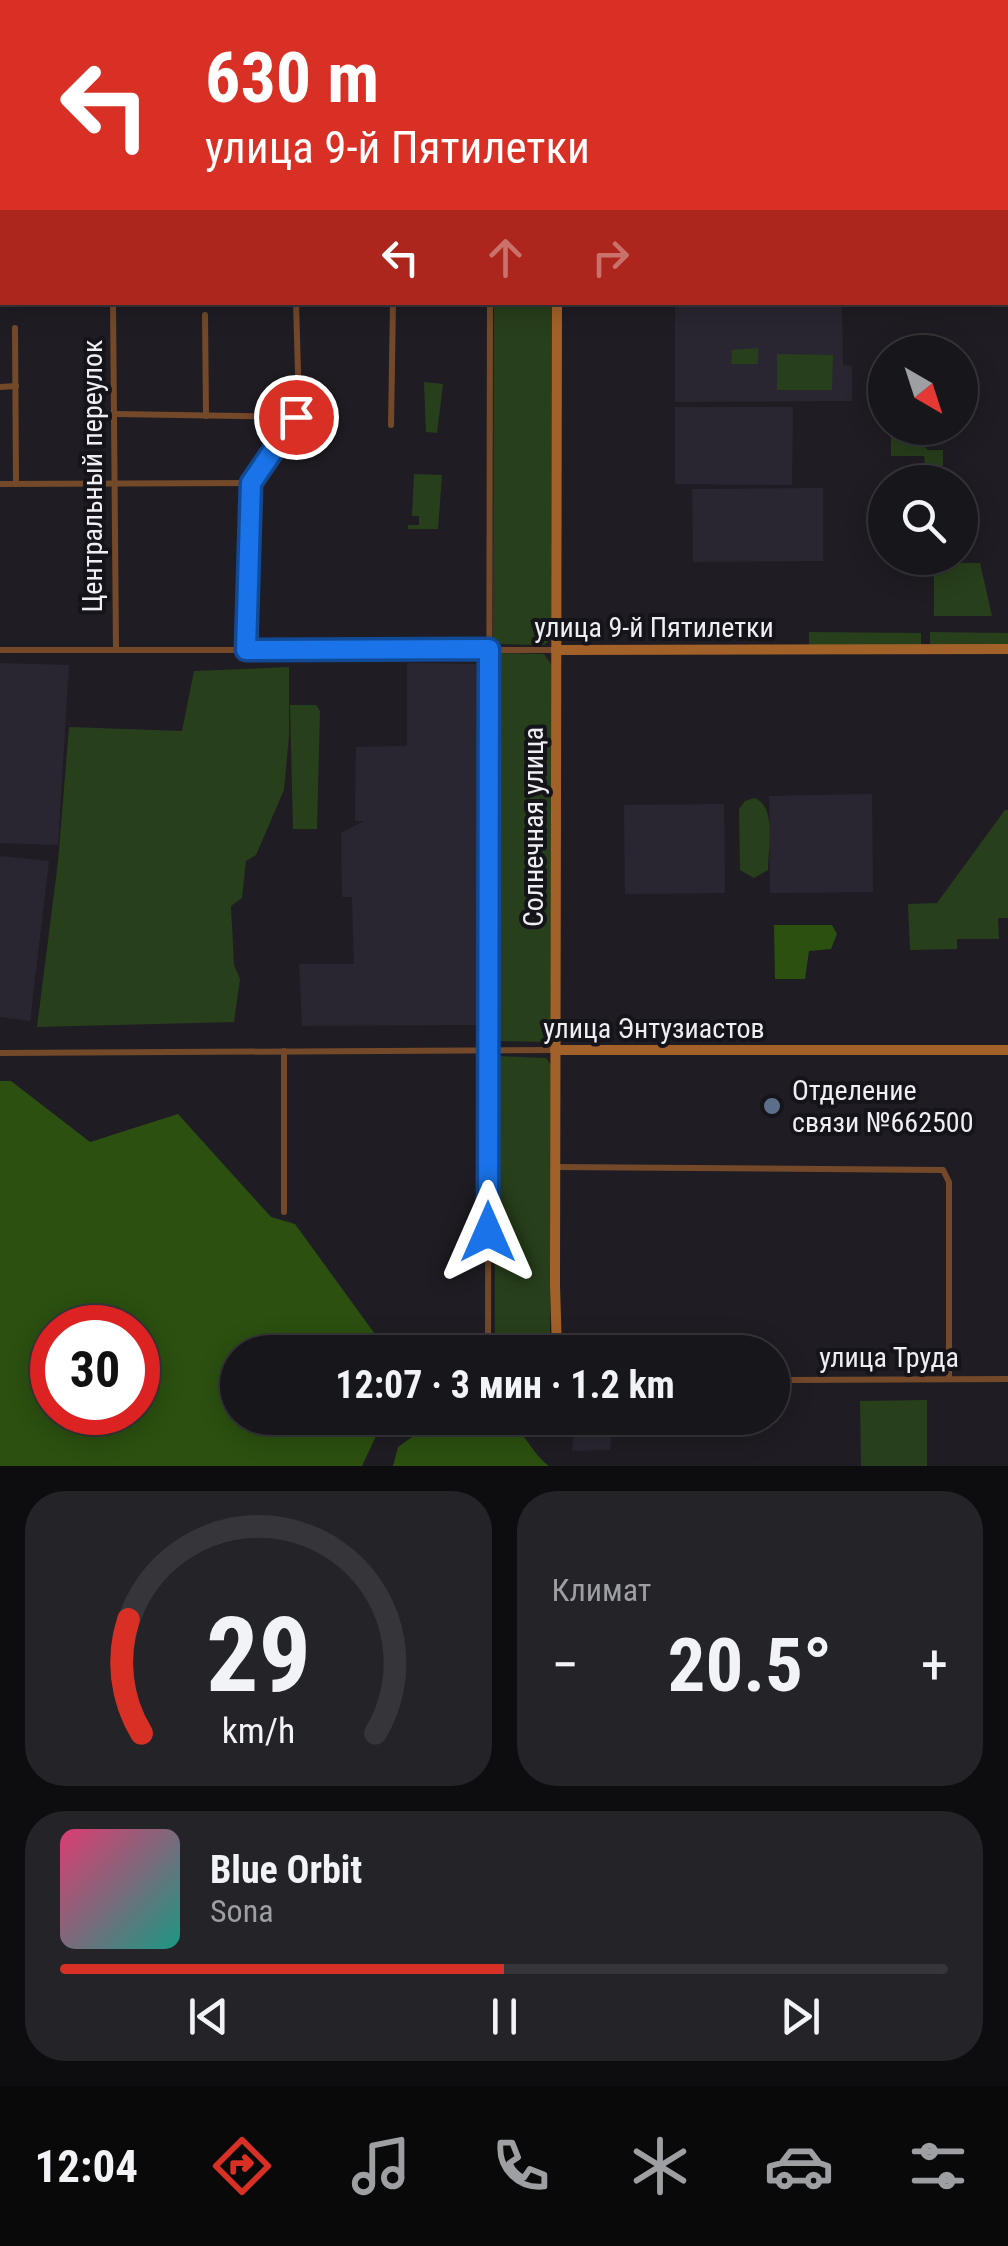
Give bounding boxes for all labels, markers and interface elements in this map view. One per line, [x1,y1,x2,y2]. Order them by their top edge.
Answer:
text: 630 m [205,37,379,119]
icon: left [40,40,170,170]
text: улица 9-й Пятилетки [205,121,590,174]
icon: left [373,230,428,285]
icon: ahead [478,230,533,285]
icon: right [583,230,638,285]
north arrow [868,335,978,445]
map controls [868,335,978,575]
street label: Центральный переулок [76,339,109,613]
pin [254,375,339,460]
icon: arrive [269,390,324,445]
button: search [868,465,978,575]
street label: улица 9-й Пятилетки [534,611,774,644]
street label: Солнечная улица [517,727,550,927]
street label: улица Энтузиастов [543,1012,765,1045]
place label: Отделение связи №662500 [792,1074,973,1139]
marker: Отделение связи №662500 [761,1095,783,1117]
position arrow [436,1180,540,1284]
speed limit sign: 30 [30,1305,160,1435]
street label: улица Труда [819,1341,959,1374]
text: 12:07 · 3 мин · 1.2 km [335,1363,675,1407]
text: Климат [552,1571,651,1609]
text: 29 [206,1595,311,1716]
text: 20.5° [668,1621,832,1709]
text: − [552,1633,579,1697]
text: + [921,1633,948,1697]
text: km/h [221,1710,295,1752]
text: Blue Orbit [210,1848,362,1892]
text: Sona [210,1892,273,1930]
icon: previous [181,1989,236,2044]
icon: pause [477,1989,532,2044]
icon: next [773,1989,828,2044]
icon: directions [207,2131,277,2201]
icon: music [346,2131,416,2201]
icon: phone [486,2131,556,2201]
icon: climate [625,2131,695,2201]
icon: car [764,2131,834,2201]
icon: filters [903,2131,973,2201]
text: 12:04 [35,2140,138,2193]

